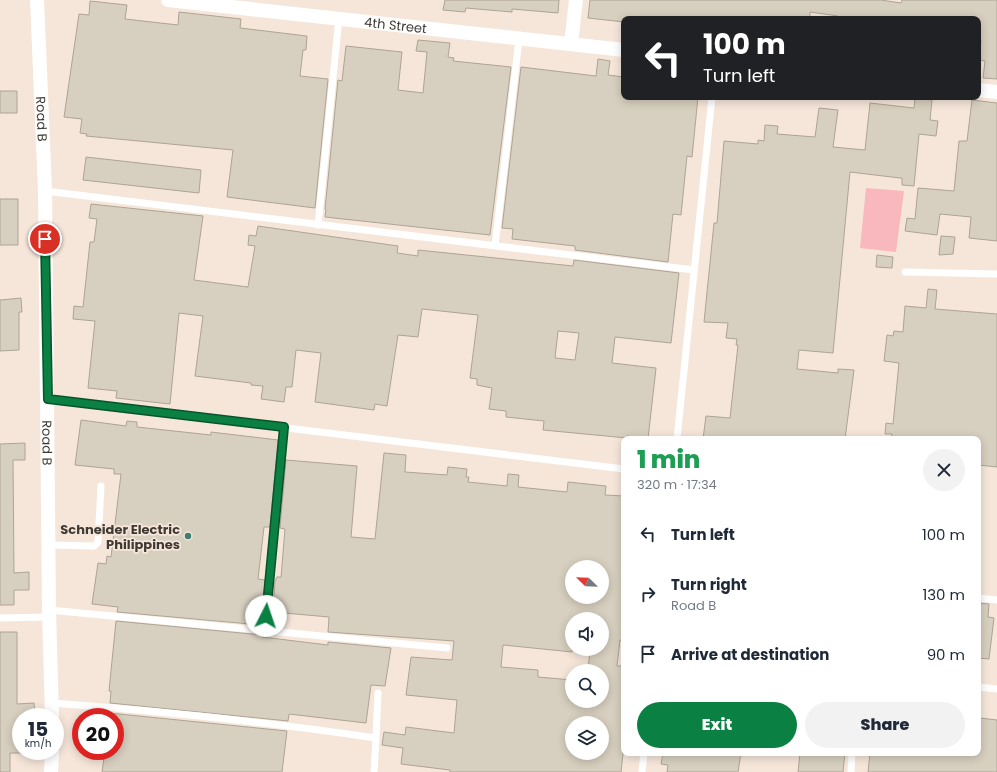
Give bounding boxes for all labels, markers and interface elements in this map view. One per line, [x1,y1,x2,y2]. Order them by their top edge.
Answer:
street label: 4th Street [363,12,428,38]
text: 100 m [703,25,786,64]
icon: left [637,32,689,84]
text: Turn left [703,63,775,88]
street label: Road B [32,96,52,142]
pin [28,222,62,256]
icon: arrive [34,228,56,250]
street label: Road B [38,420,57,466]
text: 1 min [637,443,700,476]
button: close [923,449,965,491]
text: 320 m · 17:34 [637,475,717,494]
place label: Schneider Electric Philippines [60,520,180,554]
icon: left [637,523,659,545]
text: Turn left [671,524,735,545]
text: 100 m [922,524,965,545]
marker: Schneider Electric Philippines [183,531,193,541]
north arrow [565,560,609,604]
map controls [565,560,609,760]
text: Turn right [671,574,747,595]
icon: right [637,583,659,605]
text: 130 m [922,584,965,605]
position arrow [245,595,287,637]
text: Road B [671,596,716,615]
button: sound [565,612,609,656]
icon: arrive [637,643,659,665]
text: Arrive at destination [671,644,829,665]
text: 90 m [927,644,965,665]
button: search [565,664,609,708]
button: Exit [637,702,797,748]
button: Share [805,702,965,748]
speed limit sign: 20 [72,708,124,760]
text: 15 [28,715,48,743]
button: layers [565,716,609,760]
text: km/h [25,736,51,751]

